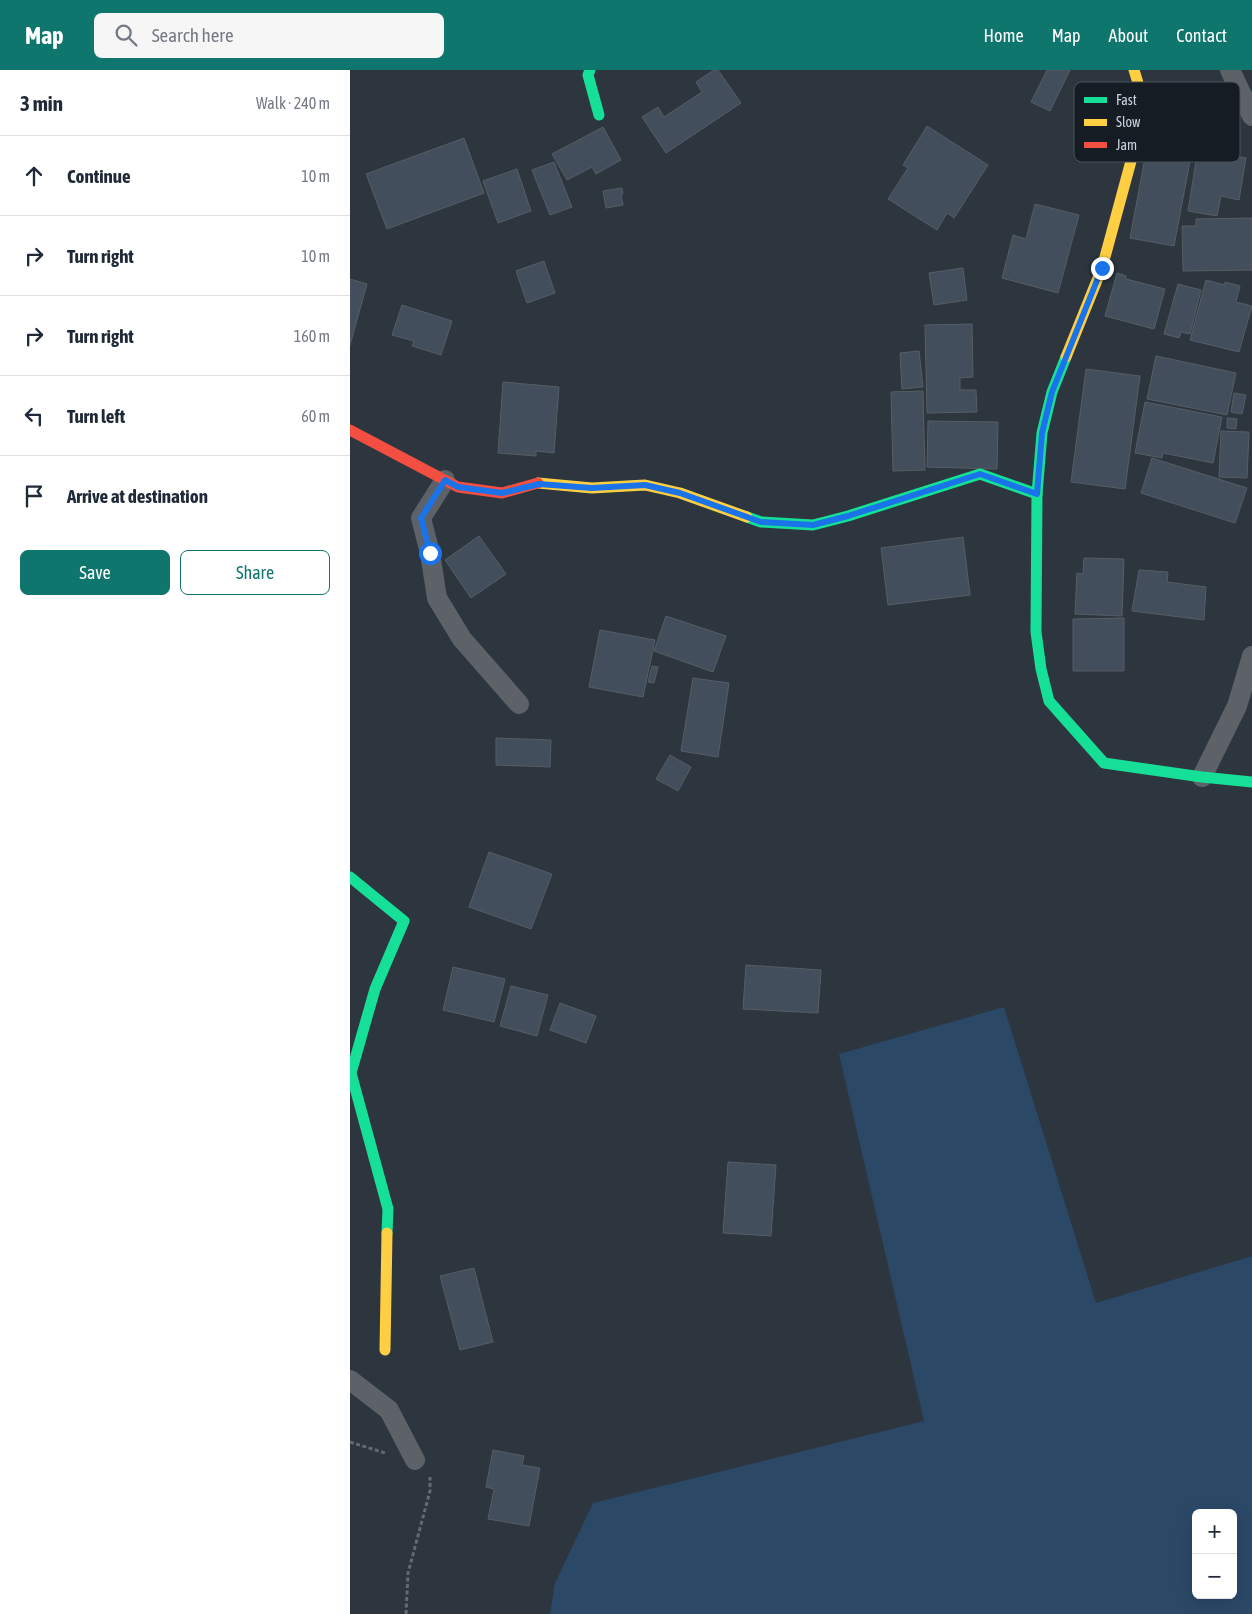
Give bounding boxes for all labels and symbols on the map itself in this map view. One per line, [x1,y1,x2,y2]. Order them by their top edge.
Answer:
legend [1074,82,1240,162]
text: Fast [1116,92,1137,108]
text: Slow [1116,114,1141,130]
text: Jam [1116,137,1137,153]
route end [1091,257,1114,280]
route start [419,542,442,565]

